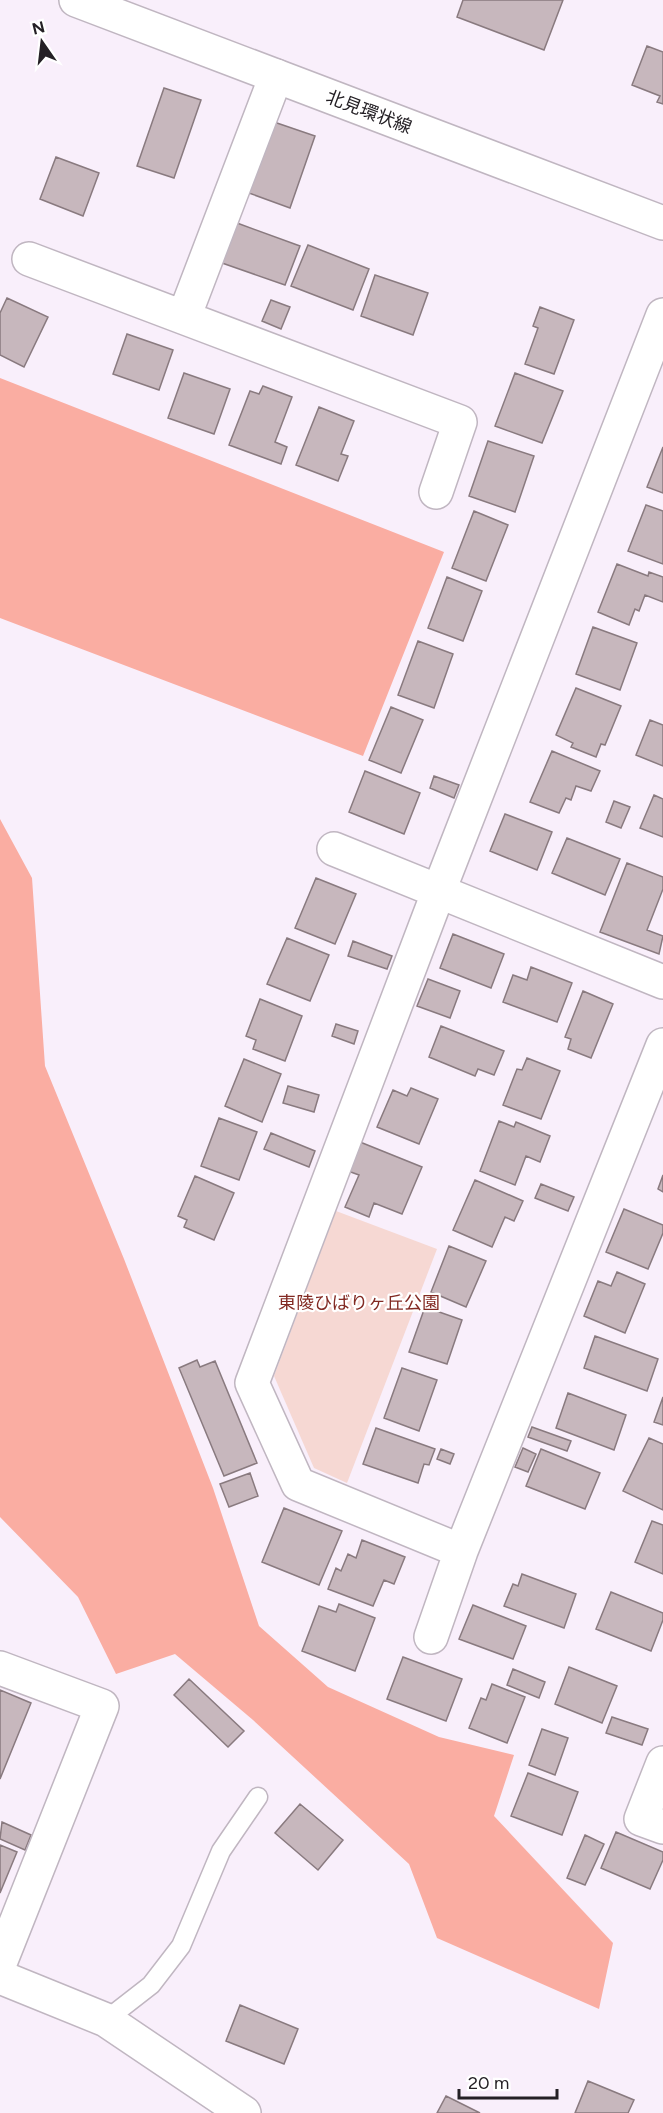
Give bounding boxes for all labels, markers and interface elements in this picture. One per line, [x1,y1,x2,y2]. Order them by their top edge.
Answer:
north arrow [12,12,72,72]
text: N [30,17,47,39]
street label: 北見環状線 [323,86,415,138]
park label: 東陵ひばりヶ丘公園 [278,1292,440,1314]
scale bar [459,2062,556,2100]
text: 20 m [468,2072,509,2094]

